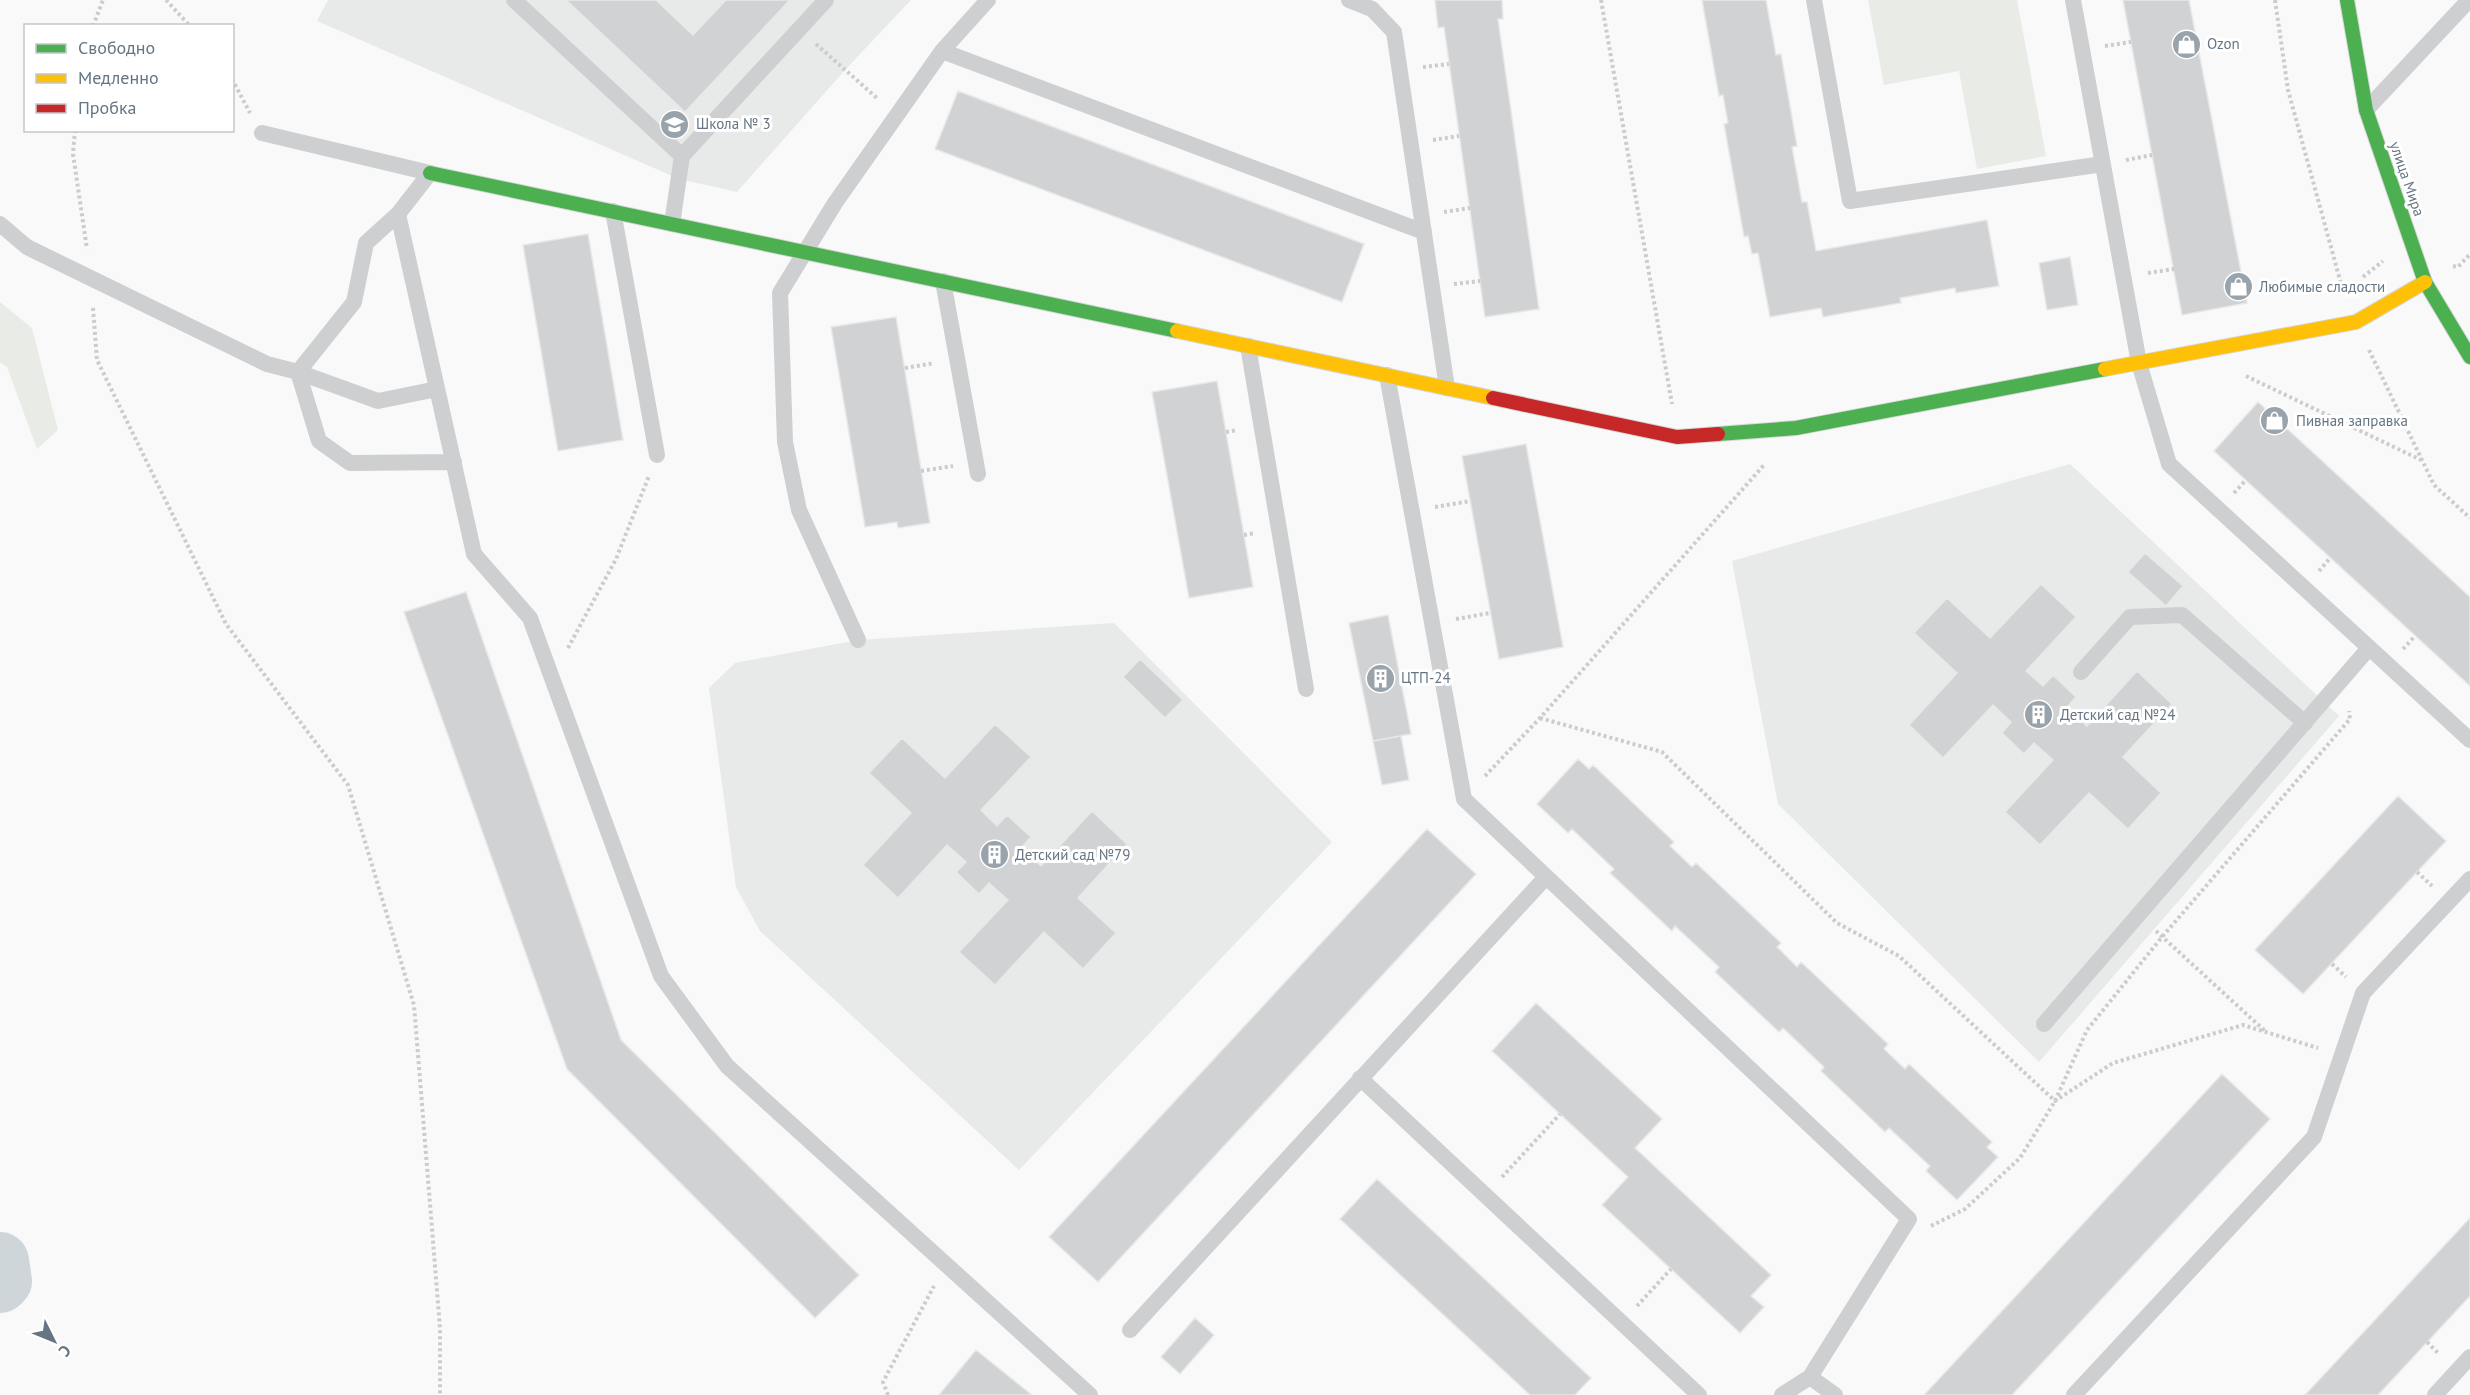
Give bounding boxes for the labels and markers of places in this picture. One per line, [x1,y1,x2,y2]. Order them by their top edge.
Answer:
shop icon: Ozon [2170,28,2202,60]
place label: Ozon [2207,34,2240,53]
school or university icon: Школа № 3 [659,108,691,140]
place label: Школа № 3 [696,114,771,133]
shop icon: Любимые сладости [2222,271,2254,303]
place label: Любимые сладости [2258,277,2385,296]
shop icon: Пивная заправка [2259,405,2291,437]
place label: Пивная заправка [2296,411,2408,430]
building icon: ЦТП-24 [1364,662,1396,694]
place label: ЦТП-24 [1401,668,1451,687]
building icon: Детский сад №24 [2023,699,2055,731]
place label: Детский сад №24 [2060,705,2175,724]
building icon: Детский сад №79 [978,839,1010,871]
place label: Детский сад №79 [1015,845,1130,864]

